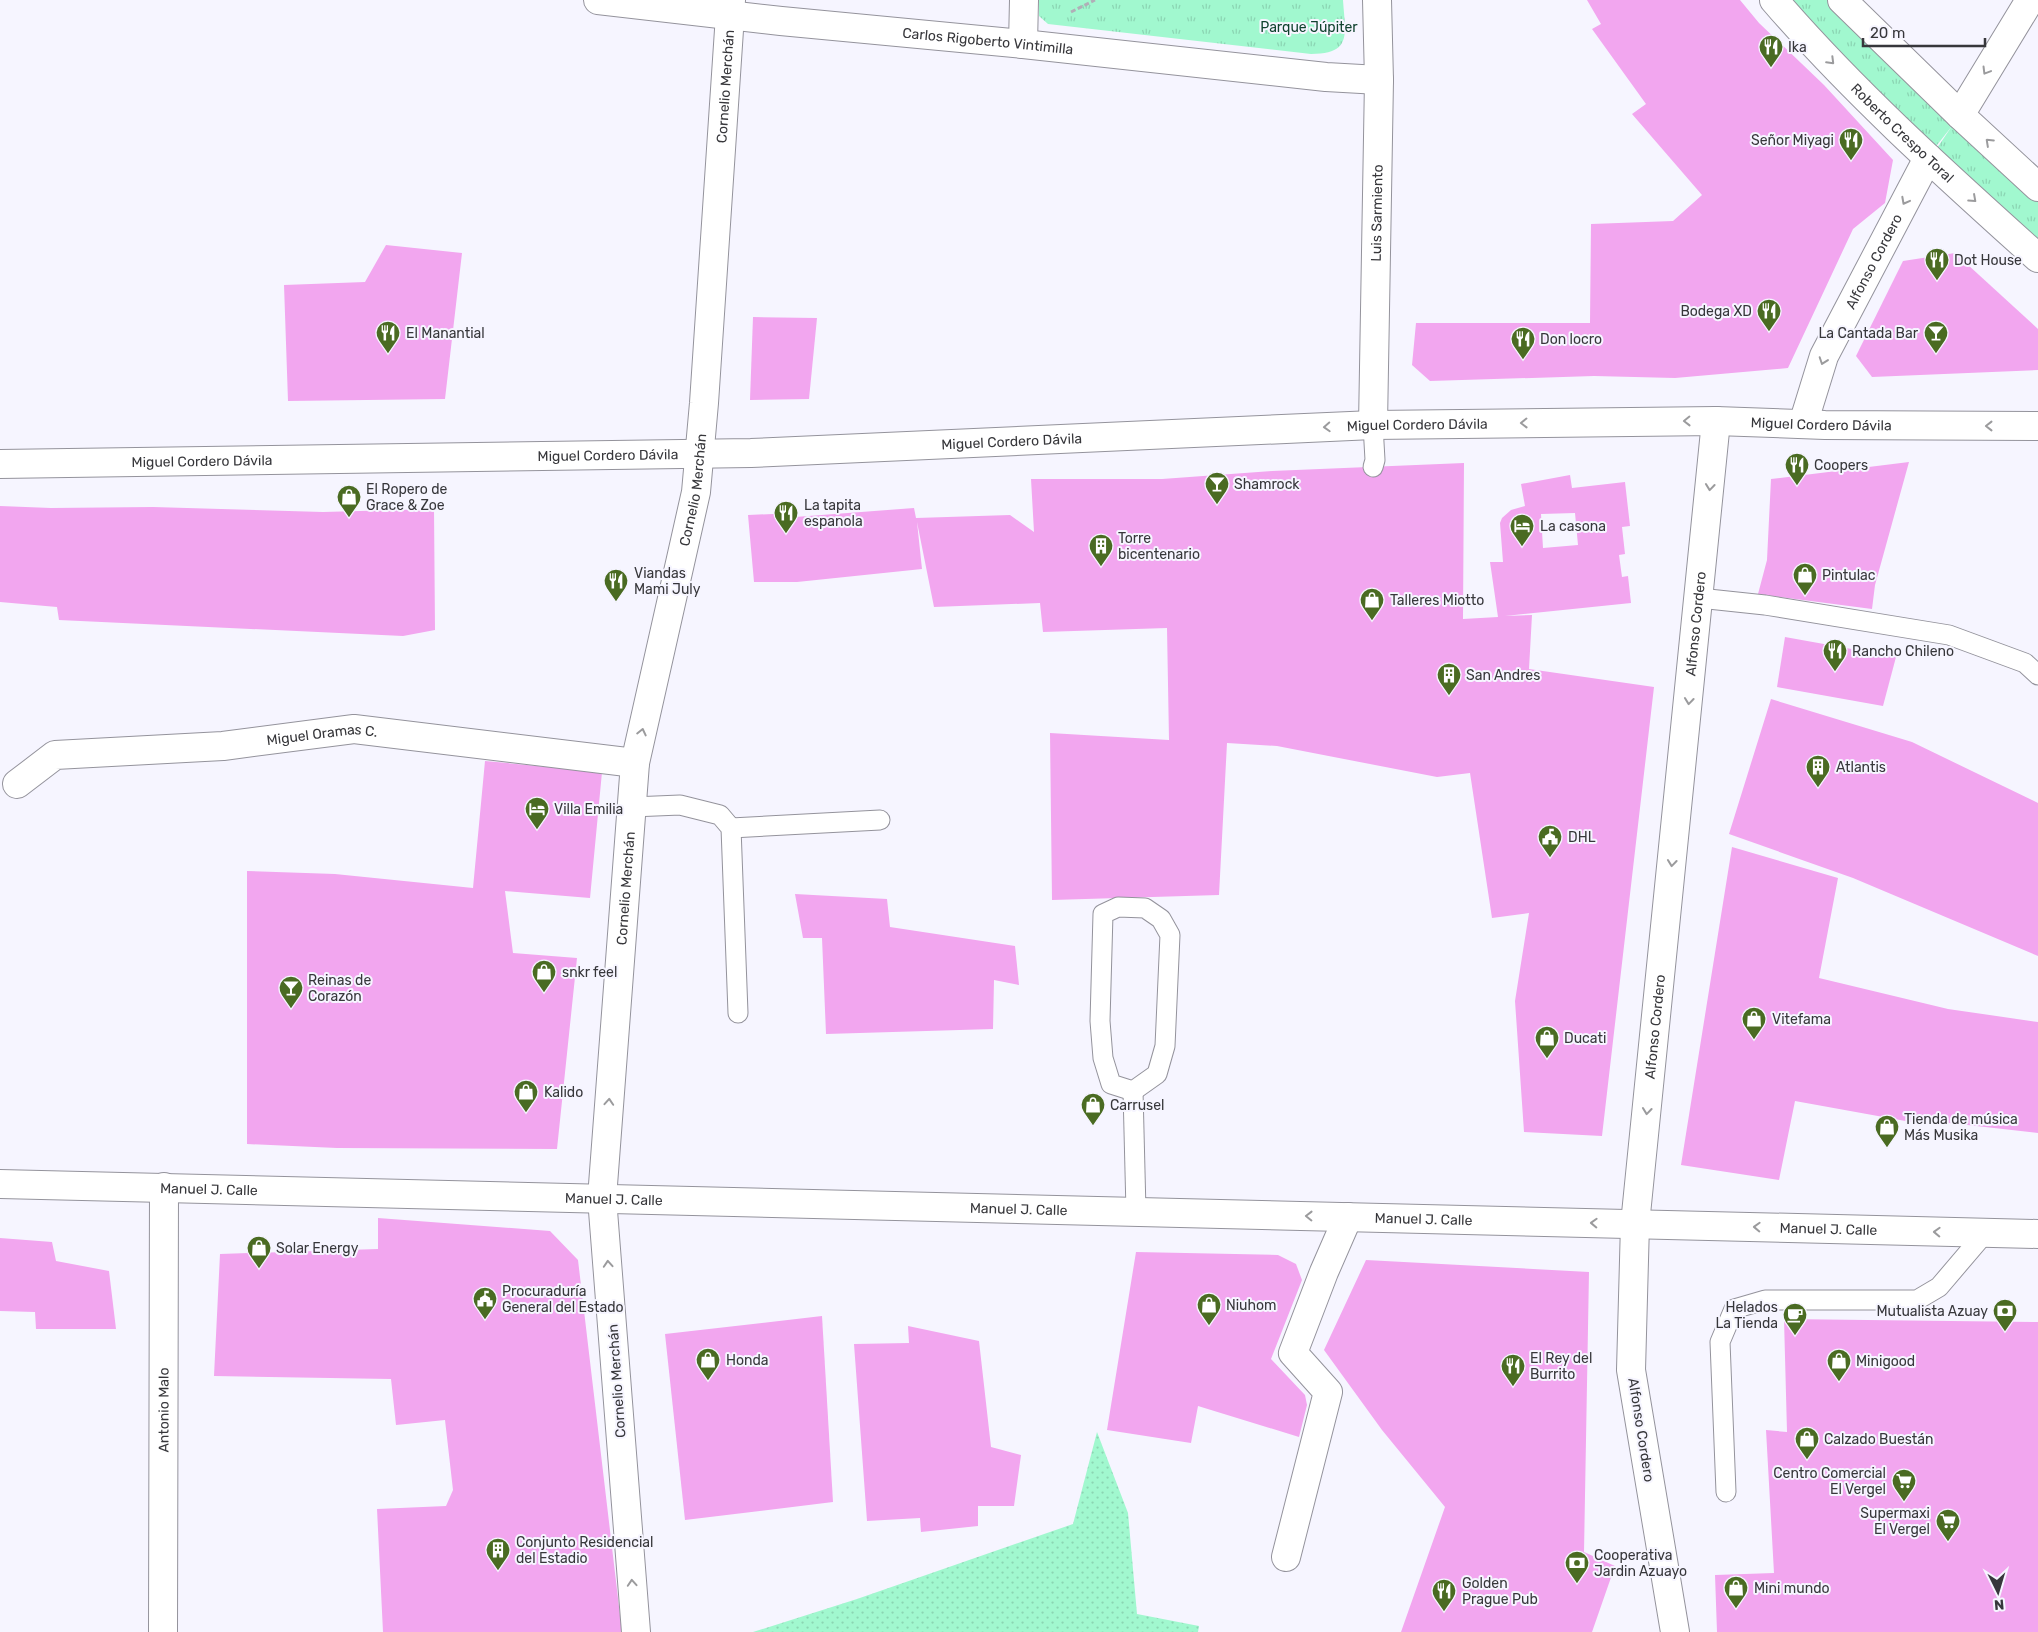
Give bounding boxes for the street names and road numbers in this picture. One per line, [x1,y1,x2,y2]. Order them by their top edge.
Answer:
street label: Carlos Rigoberto Vintimilla [902,24,1074,58]
street label: Cornelio Merchán [713,29,737,144]
street label: Roberto Crespo Toral [1848,80,1957,186]
street label: Luis Sarmiento [1367,164,1386,262]
street label: Alfonso Cordero [1842,211,1906,312]
street label: Miguel Cordero Dávila [1750,414,1892,434]
street label: Miguel Cordero Dávila [1346,415,1488,435]
street label: Miguel Cordero Dávila [941,430,1082,453]
street label: Cornelio Merchán [676,433,710,548]
street label: Miguel Cordero Dávila [537,446,679,465]
street label: Miguel Cordero Dávila [131,452,273,471]
street label: Alfonso Cordero [1682,571,1709,677]
street label: Miguel Oramas C. [266,721,379,749]
street label: Cornelio Merchán [613,831,638,946]
street label: Alfonso Cordero [1641,974,1669,1080]
street label: Manuel J. Calle [160,1179,258,1199]
street label: Manuel J. Calle [565,1189,663,1209]
street label: Manuel J. Calle [970,1199,1068,1219]
street label: Manuel J. Calle [1374,1209,1473,1229]
street label: Manuel J. Calle [1779,1219,1878,1239]
street label: Cornelio Merchán [605,1324,629,1438]
street label: Antonio Malo [155,1367,172,1453]
street label: Alfonso Cordero [1624,1377,1658,1483]

